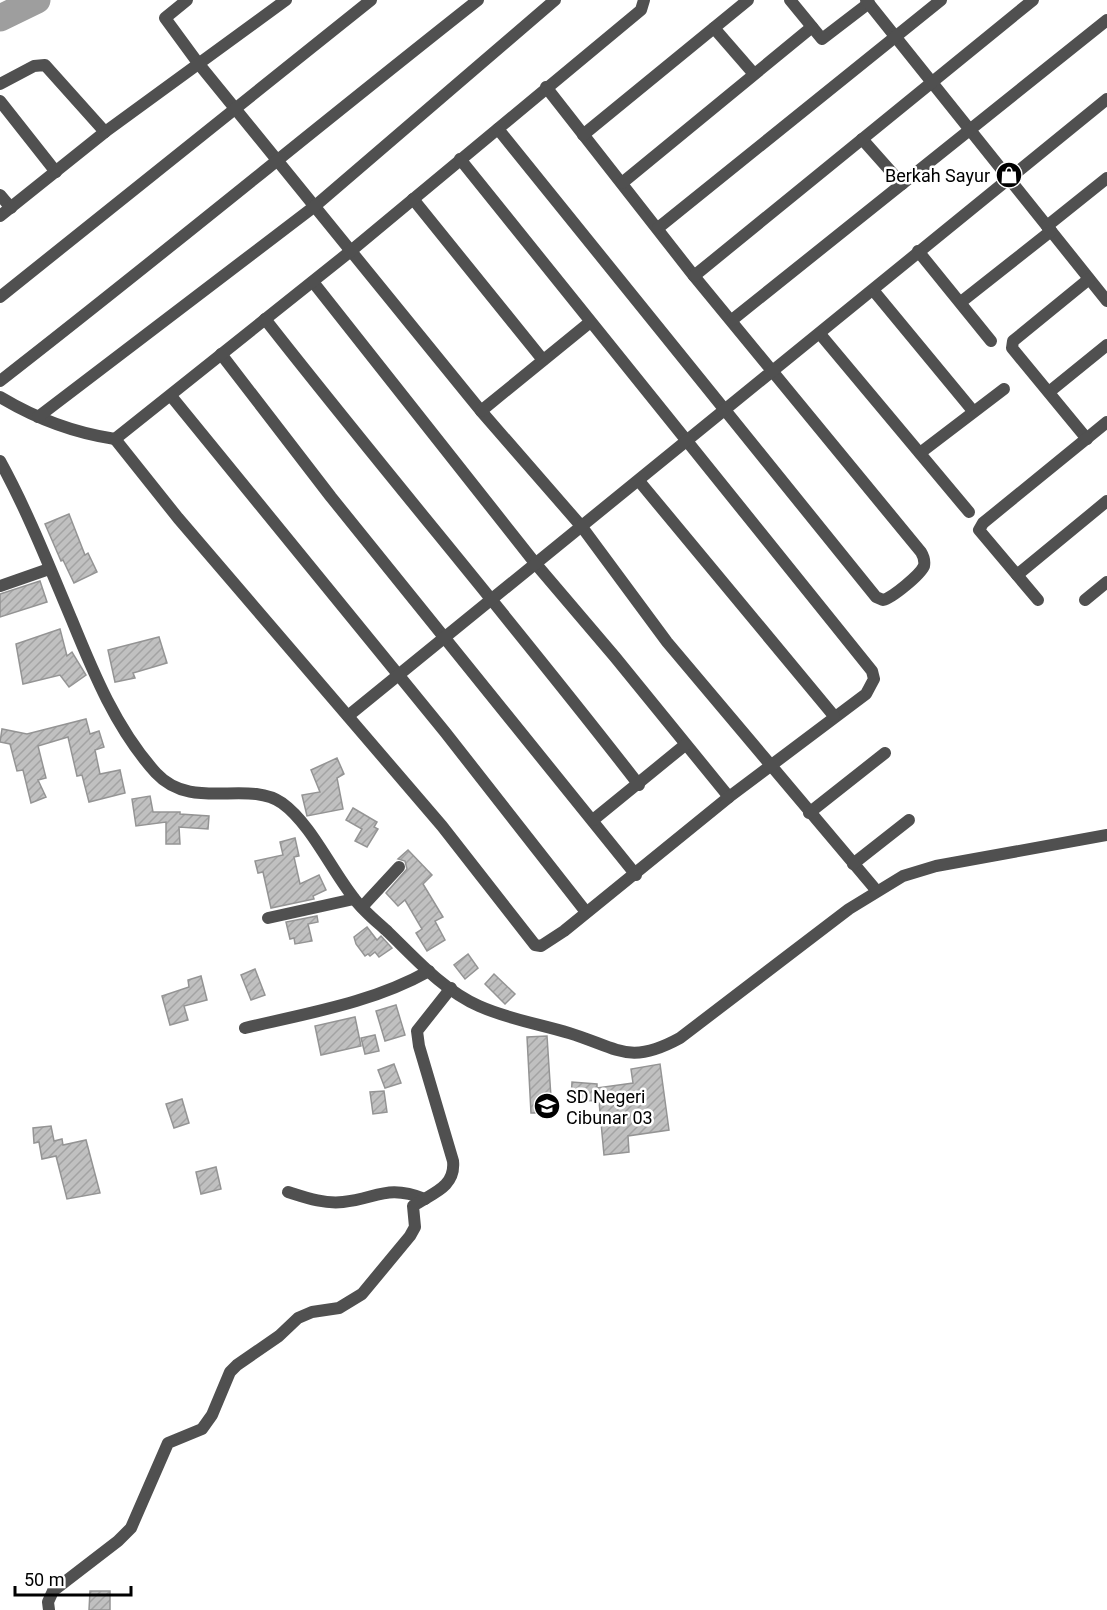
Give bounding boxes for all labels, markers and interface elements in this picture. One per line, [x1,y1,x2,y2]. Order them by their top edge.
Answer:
shop icon: Berkah Sayur [994,160,1024,190]
place label: Berkah Sayur [885,165,990,186]
place label: SD Negeri Cibunar 03 [566,1086,653,1128]
school or university icon: SD Negeri Cibunar 03 [532,1091,562,1121]
scale bar [15,1559,130,1597]
text: 50 m [24,1569,64,1590]

